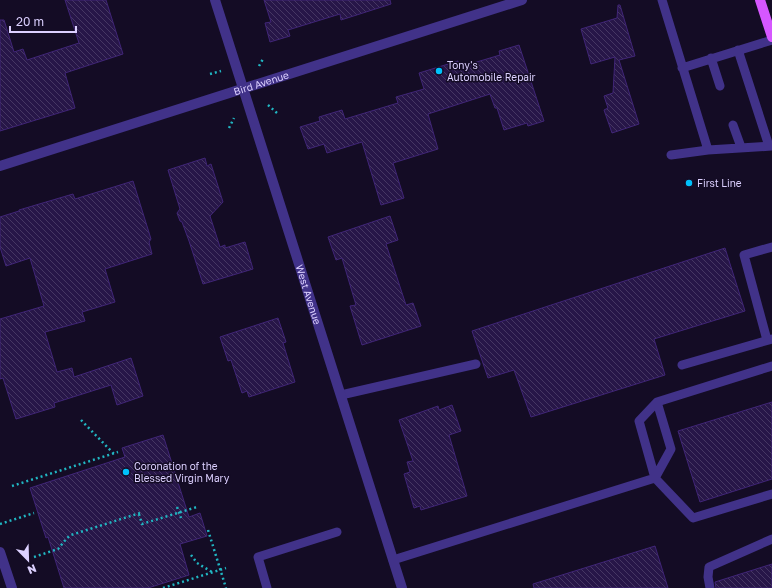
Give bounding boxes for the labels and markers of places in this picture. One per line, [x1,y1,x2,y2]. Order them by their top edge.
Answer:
place label: Tony's Automobile Repair [447,59,536,83]
marker: Tony's Automobile Repair [434,66,444,76]
place label: First Line [697,177,742,189]
marker: First Line [684,178,694,188]
place label: Coronation of the Blessed Virgin Mary [134,460,230,484]
marker: Coronation of the Blessed Virgin Mary [121,467,131,477]

